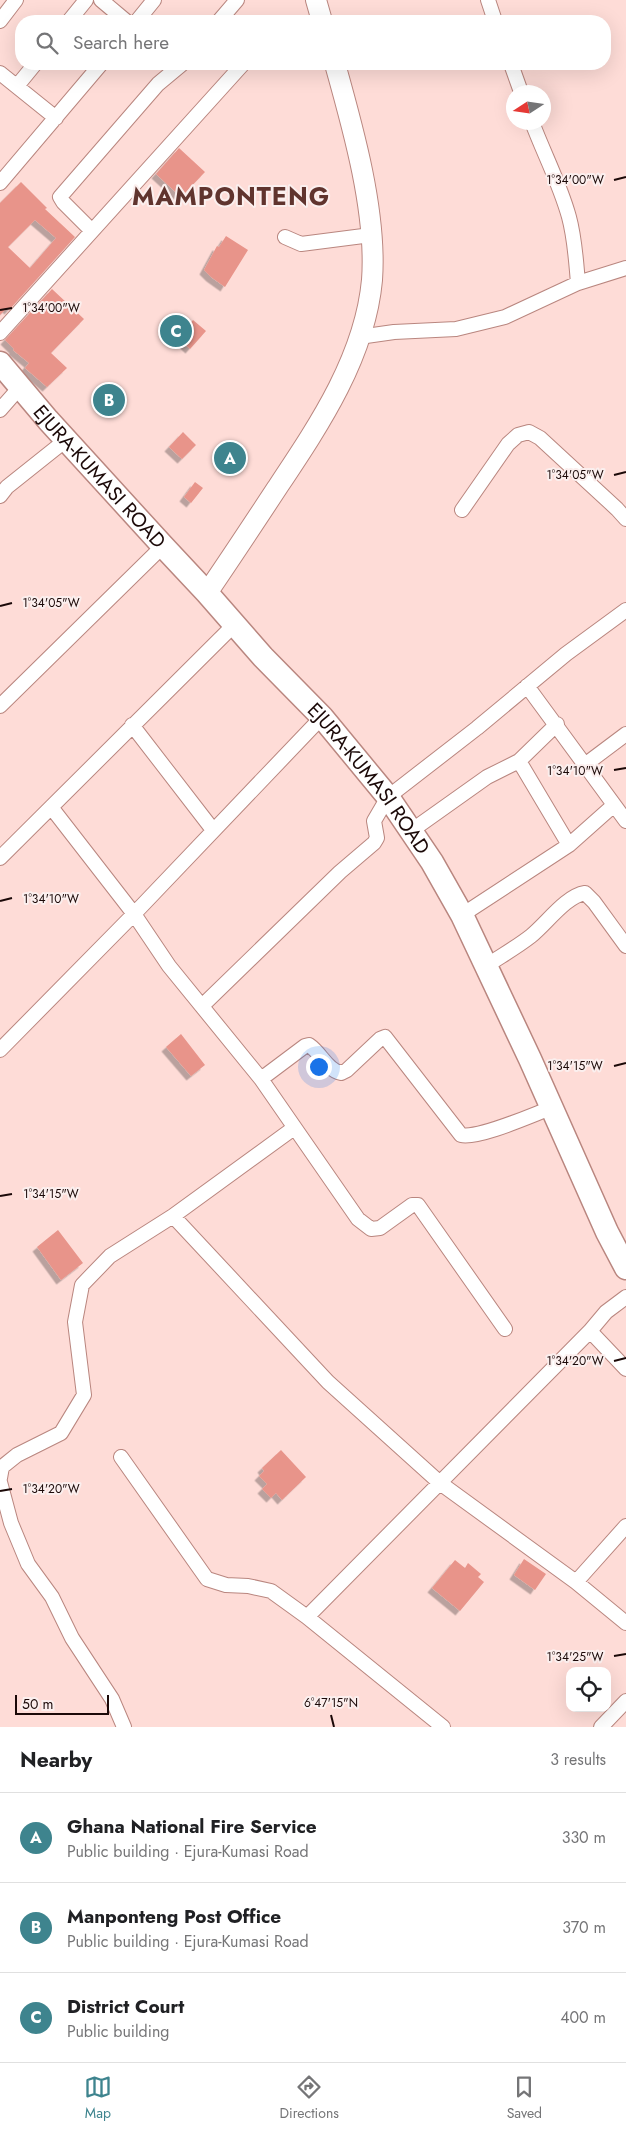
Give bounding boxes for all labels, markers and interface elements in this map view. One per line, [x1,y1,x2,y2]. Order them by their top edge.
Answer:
search box [15,15,611,70]
icon: search [33,29,61,57]
text: Search here [73,29,169,56]
north arrow [506,85,551,130]
text: 1°34'00"W [546,171,604,189]
district label: MAMPONTENG [132,178,330,214]
text: 1°34'00"W [22,299,80,317]
pin: C [160,312,192,350]
pin: B [93,381,125,419]
street label: EJURA-KUMASI ROAD [26,398,173,555]
pin: A [214,439,246,477]
text: 1°34'05"W [546,466,604,484]
text: 1°34'05"W [22,594,80,612]
street label: EJURA-KUMASI ROAD [301,696,437,860]
text: 1°34'10"W [547,762,603,780]
text: 1°34'10"W [23,890,79,908]
your location [306,1054,332,1080]
text: 1°34'15"W [547,1057,603,1075]
text: 1°34'15"W [23,1185,79,1203]
text: 1°34'20"W [546,1352,604,1370]
text: 1°34'20"W [22,1480,80,1498]
text: 1°34'25"W [547,1648,603,1666]
map controls [566,1667,611,1712]
button: locate [566,1667,611,1712]
scale bar [15,1692,109,1715]
text: 50 m [22,1694,53,1714]
text: 6°47'15"N [304,1694,358,1712]
text: Nearby [20,1745,92,1775]
text: 3 results [550,1748,606,1771]
text: Ghana National Fire Service [67,1813,317,1840]
text: A [30,1826,42,1849]
text: 330 m [562,1826,606,1849]
text: Public building · Ejura-Kumasi Road [67,1840,309,1863]
text: Manponteng Post Office [67,1903,281,1930]
text: B [31,1916,41,1939]
text: 370 m [562,1916,606,1939]
text: Public building · Ejura-Kumasi Road [67,1930,309,1953]
text: District Court [67,1993,184,2020]
text: C [30,2006,42,2029]
text: 400 m [560,2006,606,2029]
text: Public building [67,2020,169,2043]
tab: Map [84,2073,112,2123]
tab: Directions [280,2073,339,2123]
tab: Saved [507,2073,542,2123]

